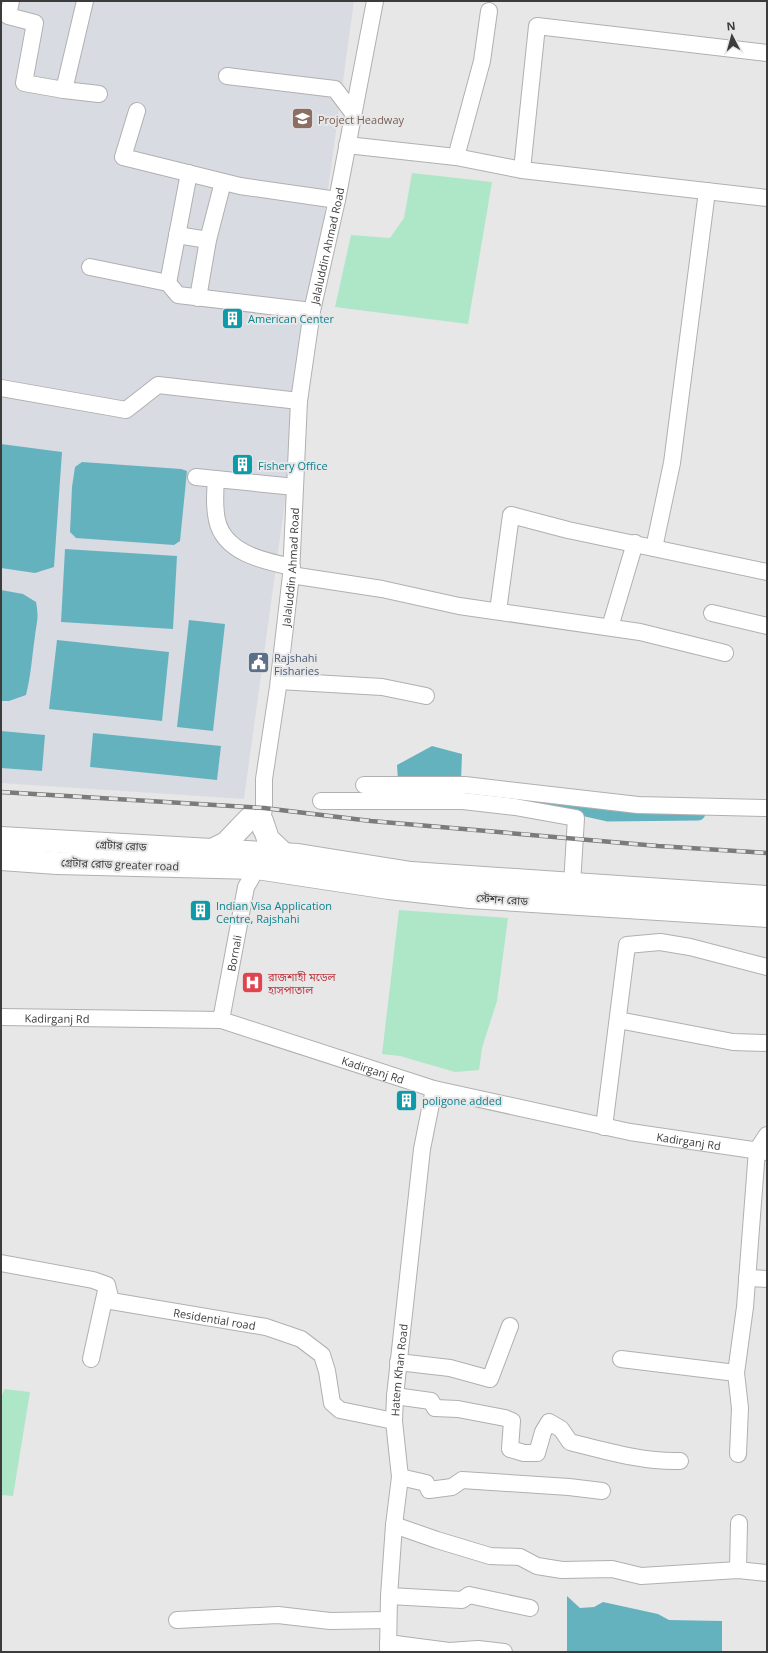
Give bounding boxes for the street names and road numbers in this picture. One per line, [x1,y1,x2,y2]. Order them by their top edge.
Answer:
street label: Jalaluddin Ahmad Road [306,186,347,307]
street label: Jalaluddin Ahmad Road [277,507,302,628]
street label: গ্রেটার রোড [95,836,147,854]
street label: গ্রেটার রোড greater road [61,854,179,874]
street label: স্টেশন রোড [475,890,529,908]
street label: Bornali [223,934,244,973]
street label: Kadirganj Rd [24,1010,90,1026]
street label: Kadirganj Rd [340,1052,406,1086]
street label: Kadirganj Rd [656,1128,722,1153]
street label: Residential road [172,1304,257,1333]
street label: Hatem Khan Road [387,1323,410,1417]

